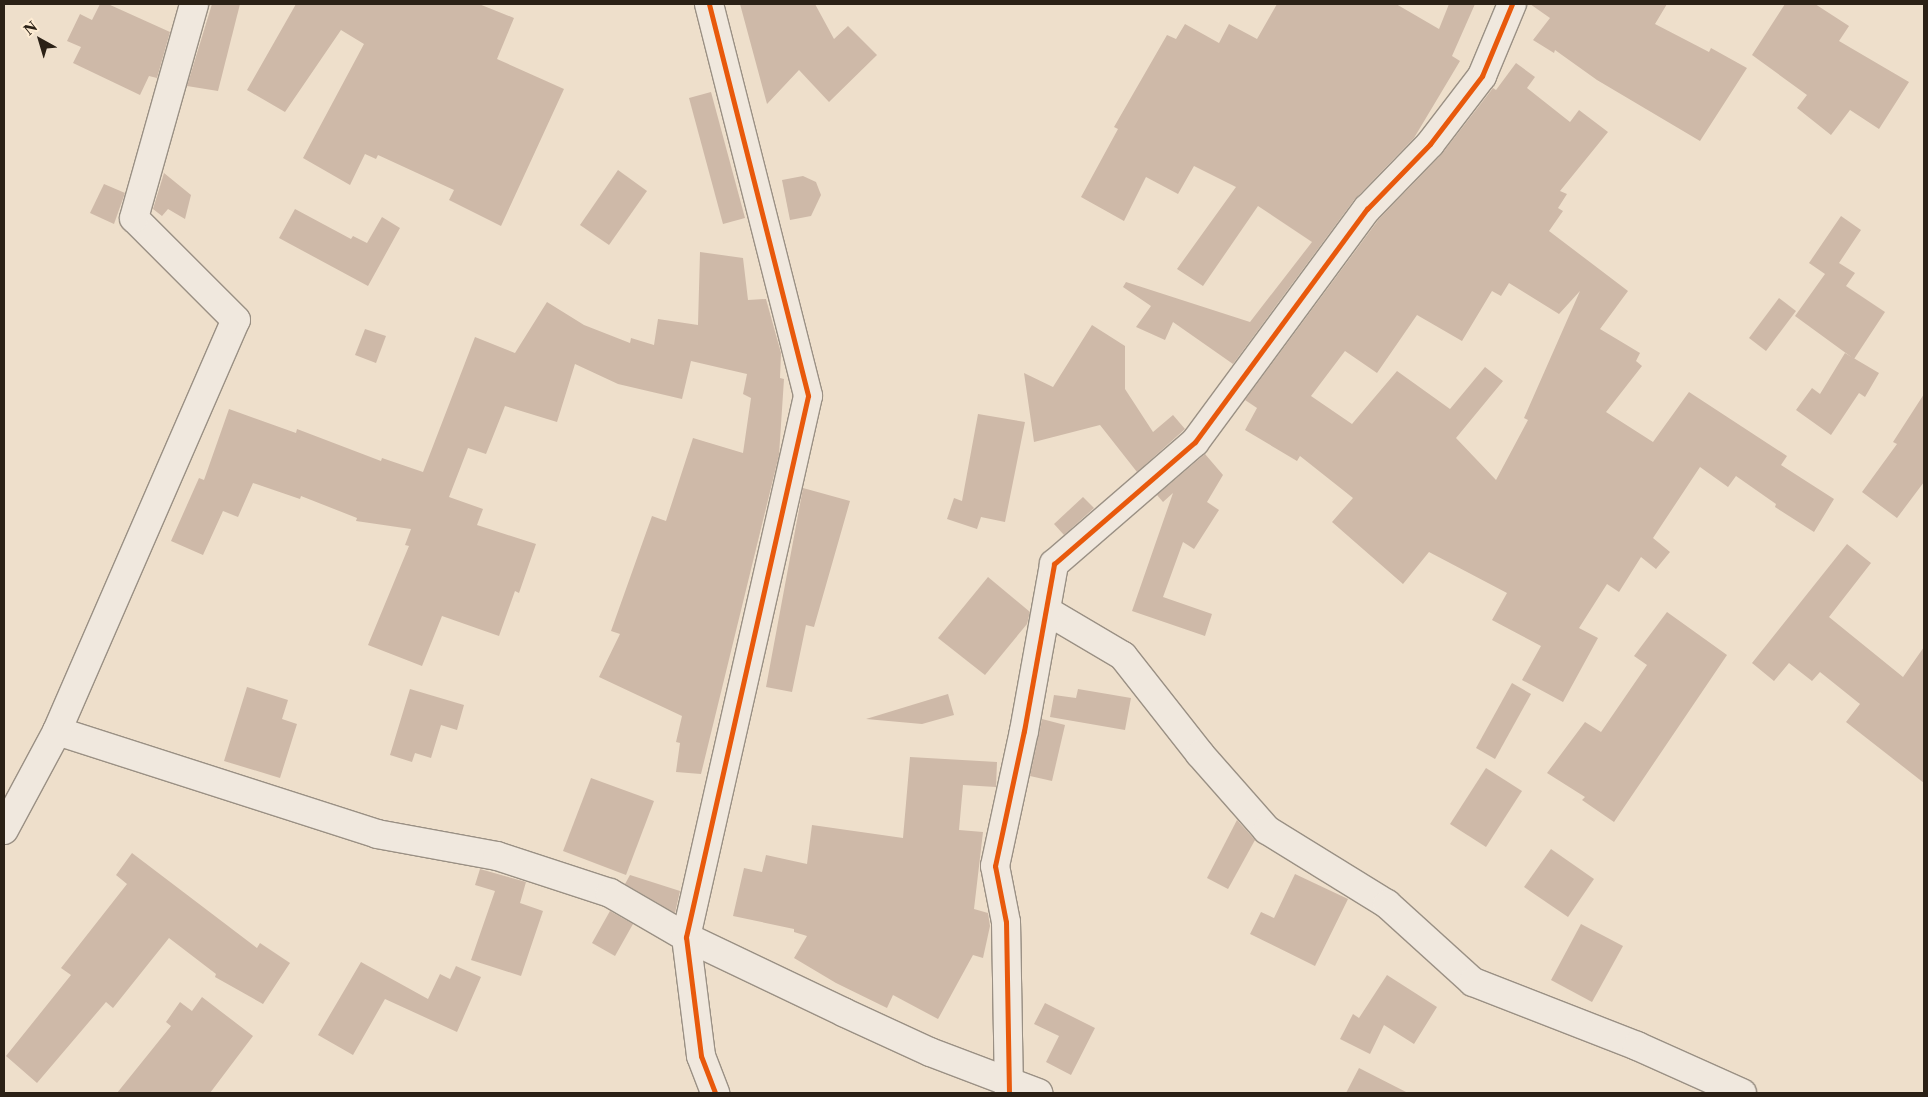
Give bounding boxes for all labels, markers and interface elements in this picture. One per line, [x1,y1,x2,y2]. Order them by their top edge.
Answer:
north arrow [15,15,65,65]
text: N [20,18,41,39]

